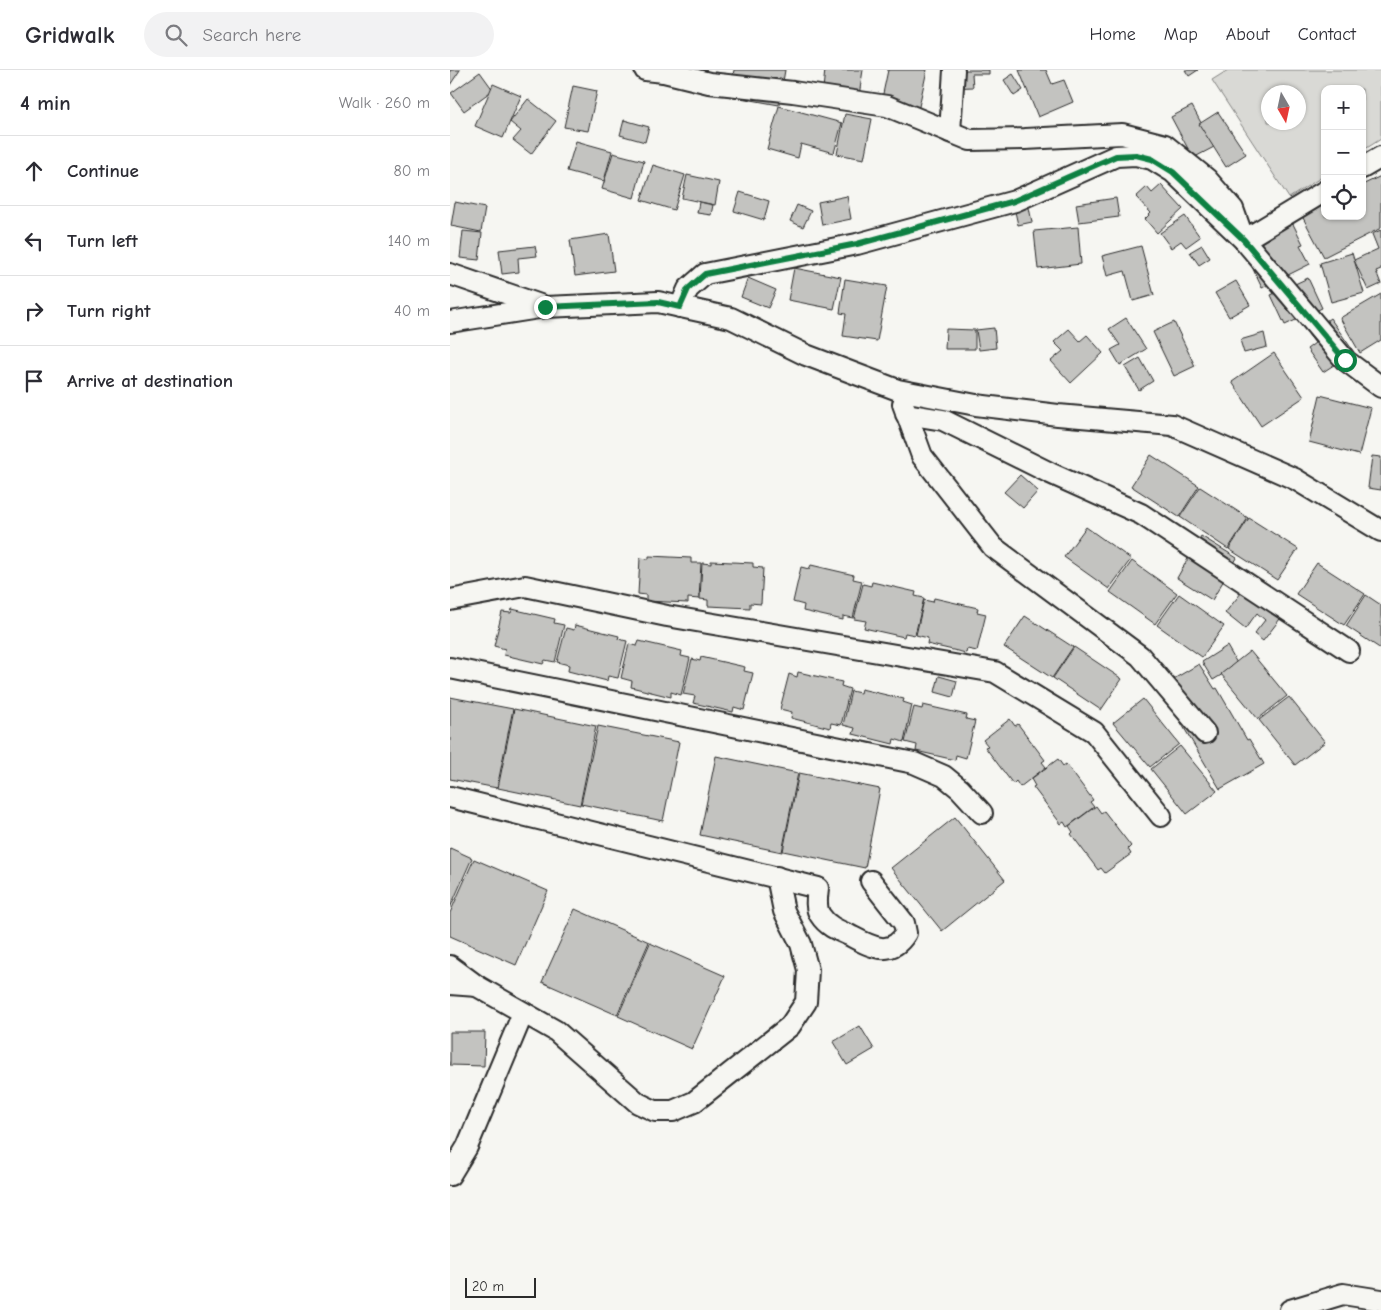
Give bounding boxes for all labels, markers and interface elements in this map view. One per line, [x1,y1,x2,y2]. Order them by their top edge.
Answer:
search box [144,12,494,57]
text: Gridwalk [25,21,114,49]
icon: search [162,21,190,49]
text: Search here [202,24,301,46]
text: Home [1089,24,1136,45]
text: Map [1164,24,1198,45]
text: About [1226,24,1270,45]
text: Contact [1298,24,1356,45]
north arrow [1261,85,1306,130]
map controls [1321,85,1366,220]
button: + [1321,85,1366,130]
text: 4 min [20,91,71,115]
text: Walk · 260 m [339,94,430,112]
button: − [1321,130,1366,175]
icon: ahead [20,157,48,185]
text: Continue [67,160,139,182]
text: 80 m [393,162,430,180]
button: locate [1321,175,1366,220]
icon: left [20,227,48,255]
text: Turn left [67,230,138,252]
text: 140 m [388,232,430,250]
route end [534,296,557,319]
icon: right [20,297,48,325]
text: Turn right [67,300,151,322]
text: 40 m [394,302,430,320]
route start [1334,349,1357,372]
icon: arrive [20,367,48,395]
text: Arrive at destination [67,370,233,392]
scale bar [465,1275,536,1298]
text: 20 m [472,1278,504,1295]

